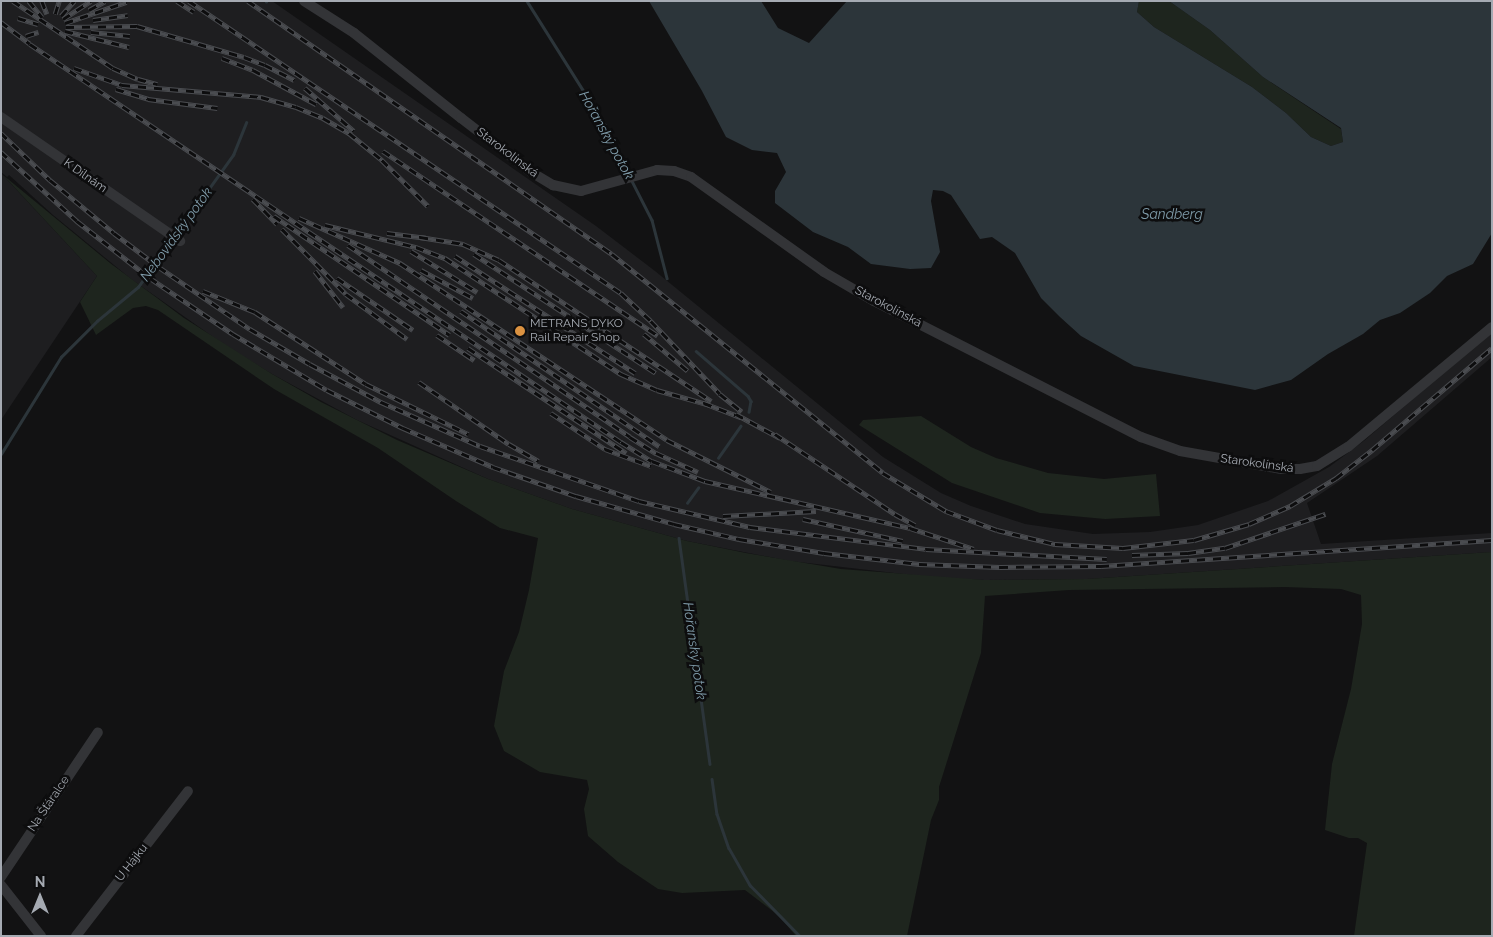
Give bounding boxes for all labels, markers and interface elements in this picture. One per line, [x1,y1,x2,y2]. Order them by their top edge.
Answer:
water label: Hořanský potok [576,88,638,182]
street label: Starokolínská [473,125,541,181]
street label: K Dílnám [60,156,110,196]
water label: Nebovidský potok [136,184,216,284]
water label: Sandberg [1141,206,1203,222]
street label: Starokolínská [852,283,924,331]
place label: METRANS DYKO Rail Repair Shop [530,317,623,345]
marker: METRANS DYKO Rail Repair Shop [514,325,526,337]
street label: Starokolínská [1220,452,1294,476]
water label: Hořanský potok [680,601,710,701]
street label: Na Šťáralce [25,773,73,835]
street label: U Hájku [113,841,151,885]
north arrow [15,872,65,922]
text: N [35,874,45,890]

